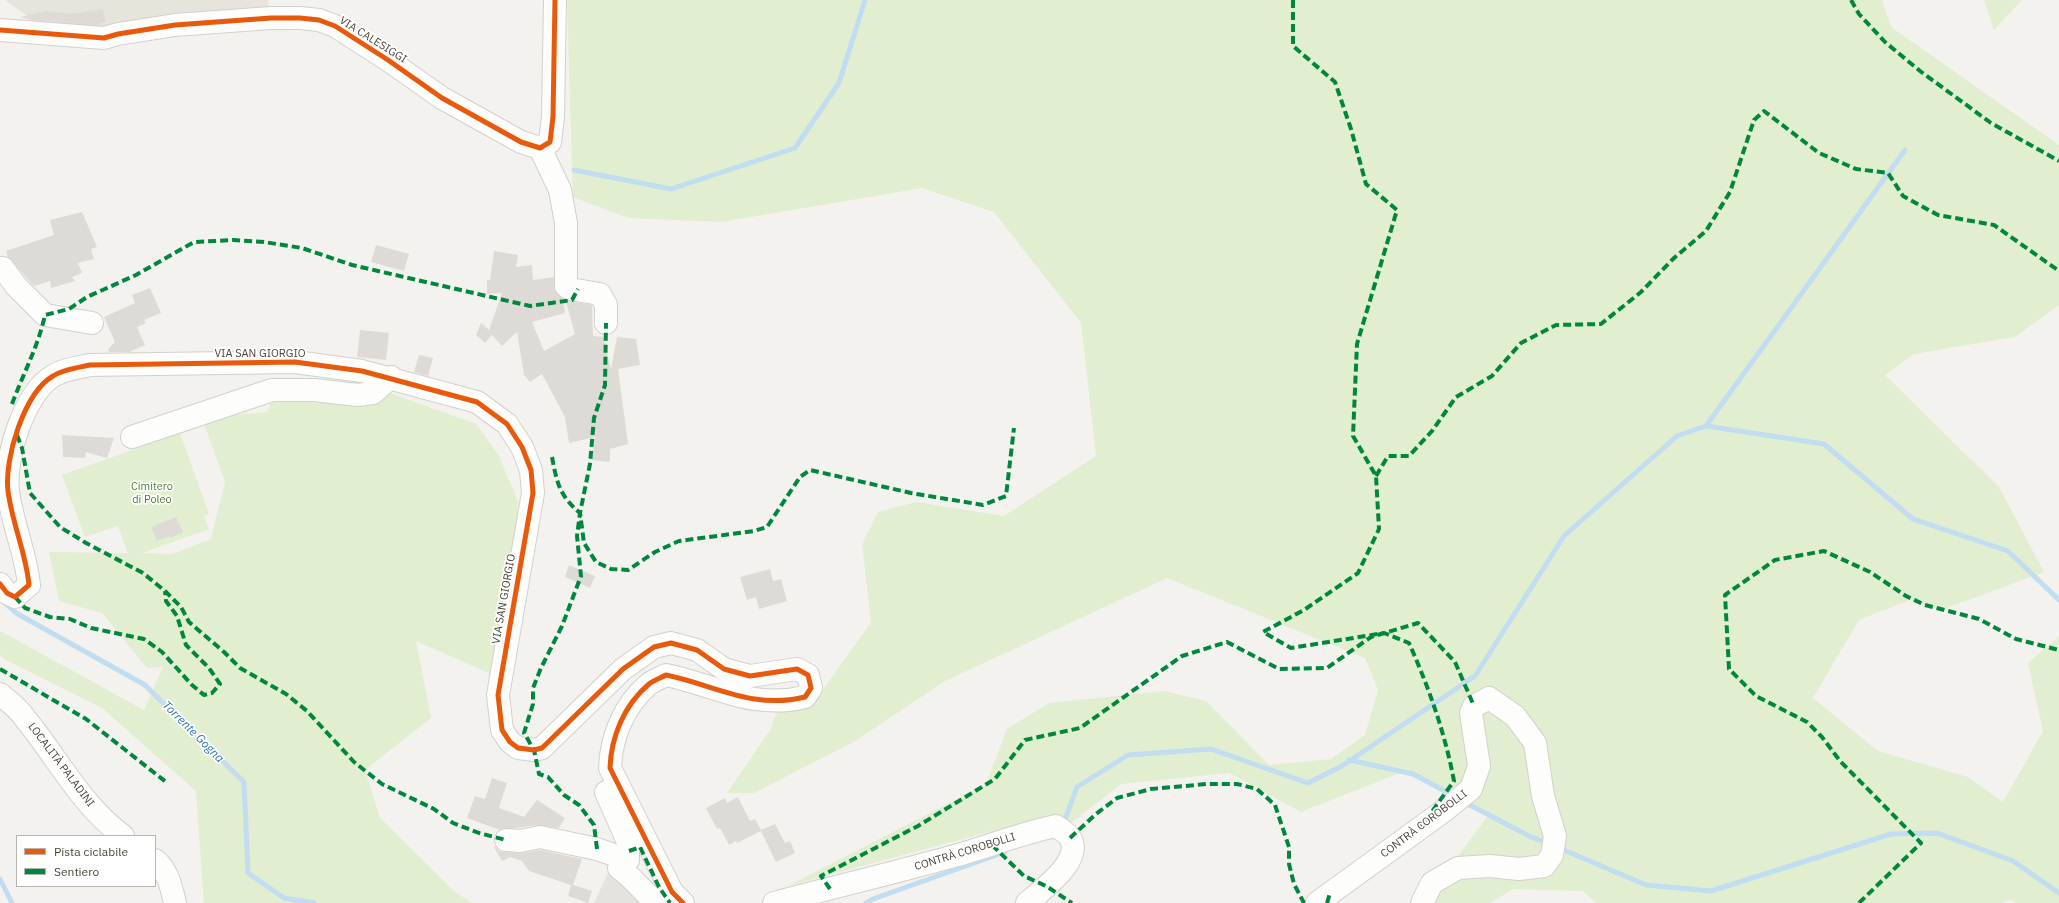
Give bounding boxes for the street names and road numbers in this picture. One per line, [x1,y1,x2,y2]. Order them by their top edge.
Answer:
street label: VIA CALESIGGI [337,14,409,66]
street label: VIA SAN GIORGIO [214,347,306,361]
street label: VIA SAN GIORGIO [490,553,518,645]
street label: LOCALITÀ PALADINI [25,720,97,810]
street label: CONTRÀ COROBOLLI [1378,787,1470,861]
street label: CONTRÀ COROBOLLI [913,830,1017,874]

